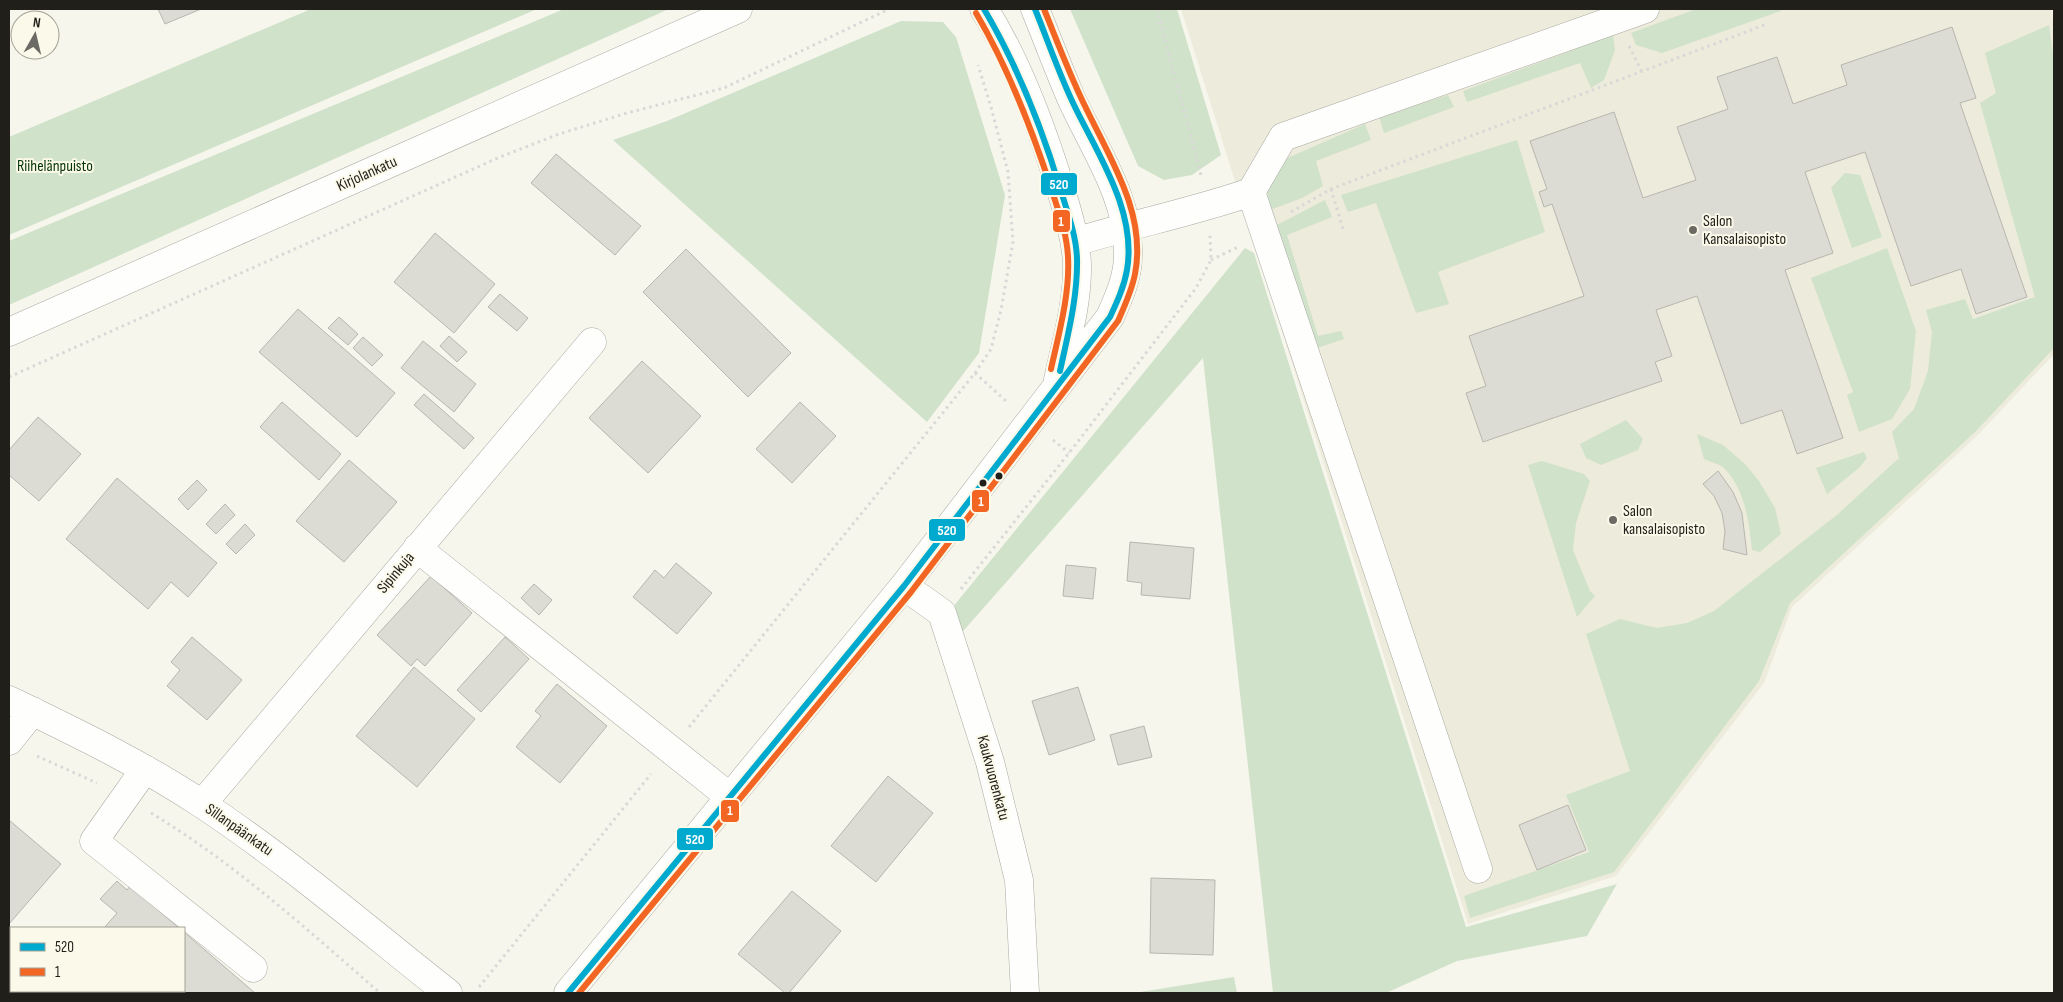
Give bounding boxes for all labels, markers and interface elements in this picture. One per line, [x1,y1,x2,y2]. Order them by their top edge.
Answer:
north arrow [10,10,60,60]
text: N [32,14,42,32]
street label: Kirjolankatu [334,152,400,196]
park label: Riihelänpuisto [17,157,93,176]
line badge: 520 [1040,172,1078,196]
text: 520 [1050,176,1069,193]
line badge: 1 [1052,209,1071,233]
place label: Salon Kansalaisopisto [1703,212,1786,249]
text: 1 [1058,213,1064,230]
marker: Salon Kansalaisopisto [1687,224,1699,236]
unlabelled marker [994,471,1004,481]
unlabelled marker [978,478,988,488]
line badge: 1 [971,489,990,513]
text: 1 [978,493,984,510]
place label: Salon kansalaisopisto [1623,502,1705,539]
marker: Salon kansalaisopisto [1607,514,1619,526]
line badge: 520 [928,518,966,542]
text: 520 [938,522,957,539]
street label: Sipinkuja [373,548,419,598]
street label: Kaukvuorenkatu [973,733,1013,823]
line badge: 1 [720,799,740,823]
street label: Sillanpäänkatu [201,800,277,860]
text: 1 [727,802,733,819]
line badge: 520 [676,827,714,851]
text: 520 [686,831,705,848]
legend [10,927,185,992]
text: 520 [55,938,74,957]
text: 1 [55,963,61,982]

